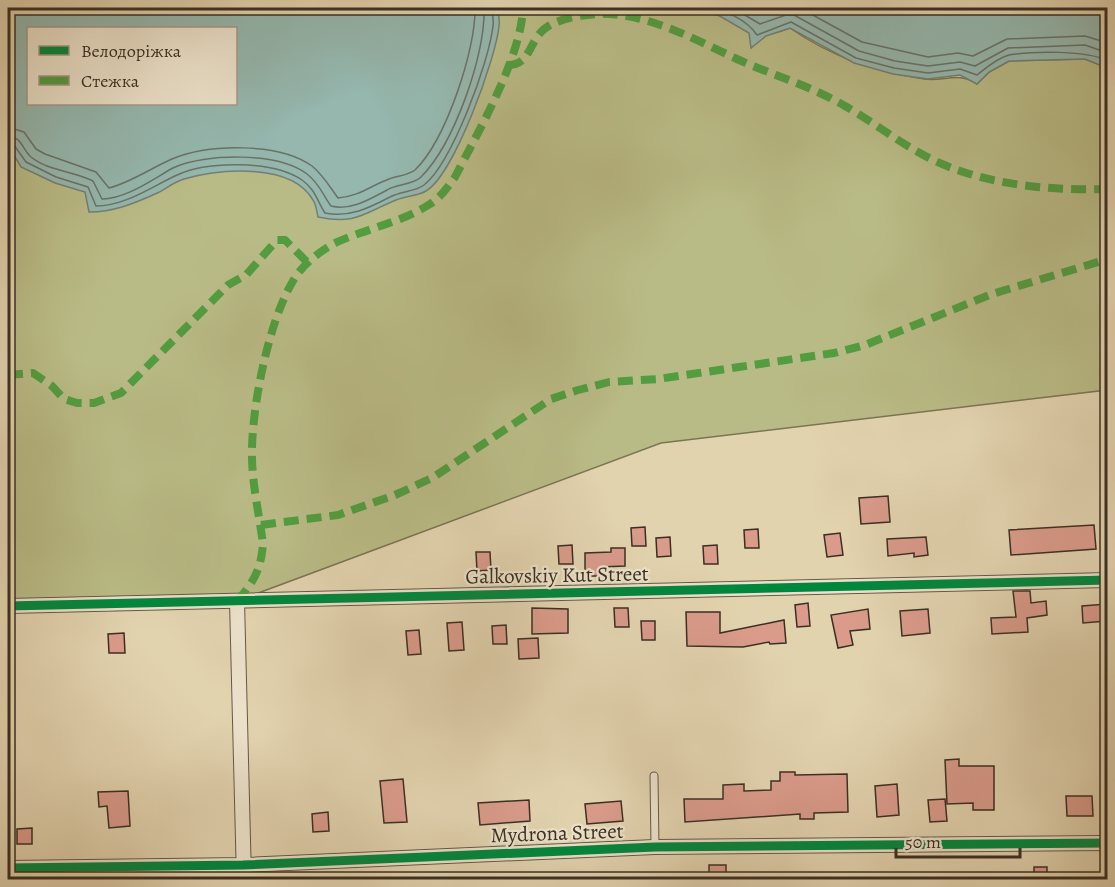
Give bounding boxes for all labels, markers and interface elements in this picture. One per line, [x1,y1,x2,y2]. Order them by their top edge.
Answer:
legend [27,27,237,105]
text: Велодоріжка [81,39,182,63]
text: Стежка [81,69,140,93]
street label: Galkovskiy Kut Street [465,559,649,591]
street label: Mydrona Street [490,817,624,849]
scale bar [896,821,1020,859]
text: 50 m [905,830,941,854]

